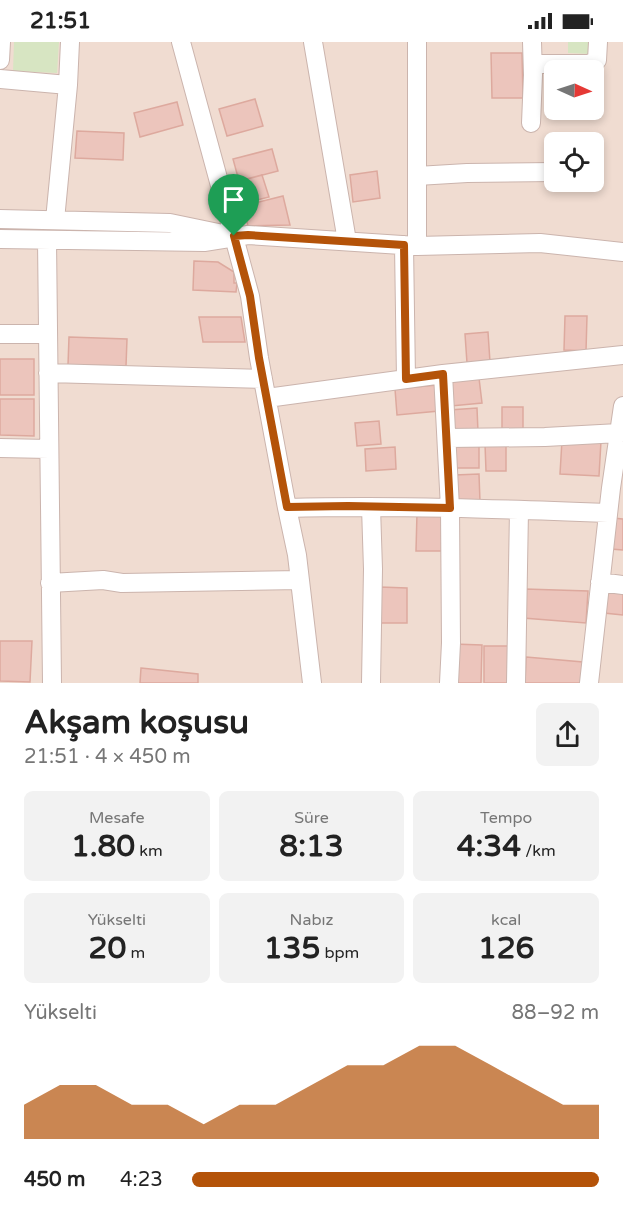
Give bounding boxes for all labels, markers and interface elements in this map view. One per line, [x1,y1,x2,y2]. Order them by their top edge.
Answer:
text: 21:51 [30,8,91,34]
north arrow [544,60,604,120]
map controls [544,60,604,192]
button: locate [544,132,604,192]
pin [208,174,259,236]
icon: arrive [217,183,250,216]
text: Akşam koşusu [24,703,249,742]
button: share [536,703,599,766]
text: 21:51 · 4 × 450 m [24,745,191,769]
text: Mesafe [89,808,145,828]
text: Süre [294,808,329,828]
text: Tempo [480,808,532,828]
text: 1.80 [71,828,135,865]
text: 8:13 [279,828,344,865]
text: 4:34 [457,828,521,865]
text: km [135,841,163,861]
text: /km [521,841,556,861]
text: Yükselti [88,910,146,930]
text: Nabız [290,910,333,930]
text: kcal [491,910,521,930]
text: 20 [89,930,126,967]
text: 135 [264,930,320,967]
text: 126 [478,930,534,967]
text: m [126,943,145,963]
text: bpm [320,943,359,963]
text: Yükselti [24,1001,97,1025]
text: 88–92 m [512,1001,599,1025]
text: 450 m [24,1168,85,1192]
text: 4:23 [120,1168,163,1192]

